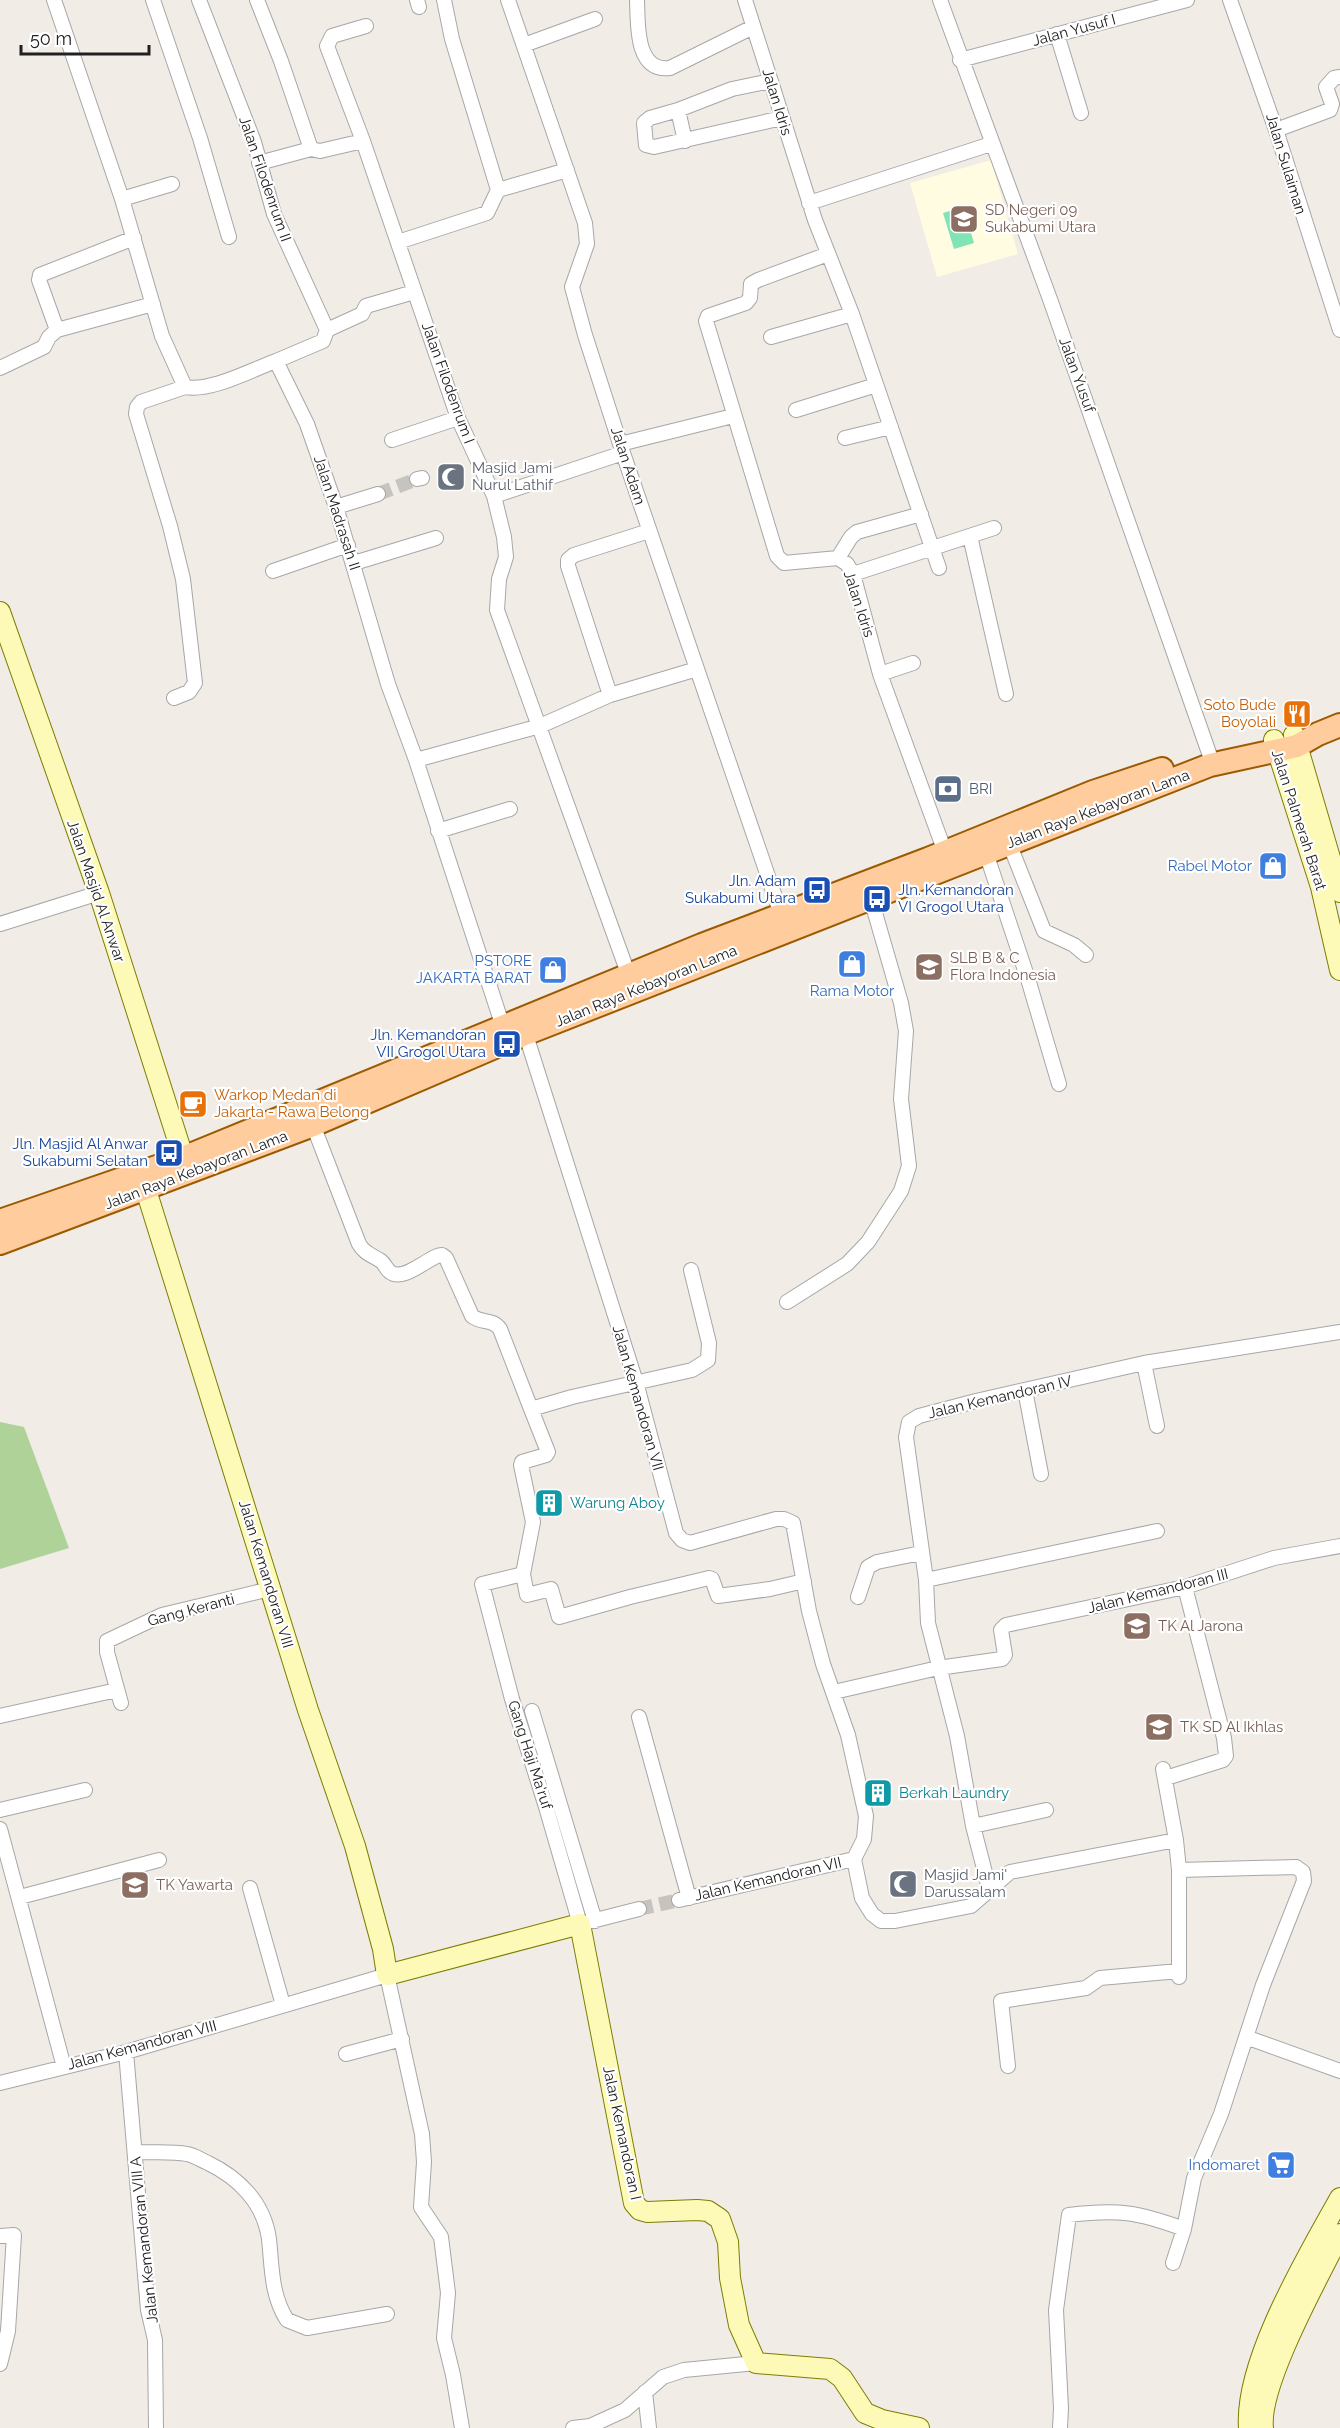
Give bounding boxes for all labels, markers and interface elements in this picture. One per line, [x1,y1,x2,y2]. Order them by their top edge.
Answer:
street label: Jalan Yusuf I [1030,10,1118,50]
scale bar [21,18,148,56]
text: 50 m [30,28,72,49]
street label: Jalan Idris [758,66,796,138]
street label: Jalan Sulaiman [1262,111,1310,217]
street label: Jalan Filodenrum II [235,114,295,244]
place label: SD Negeri 09 Sukabumi Utara [985,201,1096,236]
school or university icon: SD Negeri 09 Sukabumi Utara [948,203,980,235]
street label: Jalan Filodenrum I [418,320,478,446]
street label: Jalan Yusuf [1055,335,1099,416]
street label: Jalan Adam [607,425,649,507]
street label: Jalan Madrasah II [310,453,364,573]
place label: Masjid Jami Nurul Lathif [472,459,554,494]
mosque icon: Masjid Jami Nurul Lathif [435,461,467,493]
street label: Jalan Idris [840,568,878,640]
place label: Soto Bude Boyolali [1203,696,1276,731]
restaurant icon: Soto Bude Boyolali [1281,698,1313,730]
street label: Jalan Palmerah Barat [1268,747,1330,893]
street label: Jalan Raya Kebayoran Lama [1004,766,1192,852]
bank icon: BRI [932,773,964,805]
place label: BRI [969,780,993,798]
street label: Jalan Masjid Al Anwar [63,818,129,965]
shop icon: Rabel Motor [1257,850,1289,882]
place label: Rabel Motor [1168,857,1253,875]
place label: Jln. Adam Sukabumi Utara [685,872,796,907]
bus stop icon: Jln. Adam Sukabumi Utara [801,874,833,906]
place label: Jln. Kemandoran VI Grogol Utara [898,881,1014,916]
bus stop icon: Jln. Kemandoran VI Grogol Utara [861,883,893,915]
street label: Jalan Raya Kebayoran Lama [552,941,740,1031]
shop icon: Rama Motor [836,948,868,980]
place label: SLB B & C Flora Indonesia [950,949,1056,984]
school or university icon: SLB B & C Flora Indonesia [913,951,945,983]
place label: PSTORE JAKARTA BARAT [416,952,532,987]
shop icon: PSTORE JAKARTA BARAT [537,954,569,986]
place label: Rama Motor [810,982,895,1000]
place label: Jln. Kemandoran VII Grogol Utara [370,1026,486,1061]
bus stop icon: Jln. Kemandoran VII Grogol Utara [491,1028,523,1060]
place label: Warkop Medan di Jakarta - Rawa Belong [214,1086,369,1121]
cafe icon: Warkop Medan di Jakarta - Rawa Belong [177,1088,209,1120]
street label: Jalan Raya Kebayoran Lama [102,1127,290,1213]
place label: Jln. Masjid Al Anwar Sukabumi Selatan [12,1135,149,1170]
bus stop icon: Jln. Masjid Al Anwar Sukabumi Selatan [153,1137,185,1169]
street label: Jalan Kemandoran VII [609,1323,667,1473]
street label: Jalan Kemandoran IV [926,1372,1074,1422]
building icon: Warung Aboy [533,1487,565,1519]
place label: Warung Aboy [570,1494,665,1512]
street label: Jalan Kemandoran VIII [235,1498,297,1650]
street label: Jalan Kemandoran III [1086,1565,1230,1617]
street label: Gang Keranti [146,1590,236,1630]
school or university icon: TK Al Jarona [1121,1610,1153,1642]
place label: TK Al Jarona [1158,1617,1243,1635]
street label: Gang Haji Ma'ruf [504,1698,556,1813]
school or university icon: TK SD Al Ikhlas [1143,1711,1175,1743]
place label: TK SD Al Ikhlas [1180,1718,1283,1736]
building icon: Berkah Laundry [862,1777,894,1809]
place label: Berkah Laundry [899,1784,1009,1802]
street label: Jalan Kemandoran VII [693,1853,843,1905]
place label: Masjid Jami' Darussalam [924,1866,1007,1901]
mosque icon: Masjid Jami' Darussalam [887,1868,919,1900]
school or university icon: TK Yawarta [119,1869,151,1901]
place label: TK Yawarta [156,1876,233,1894]
street label: Jalan Kemandoran VIII [65,2016,219,2074]
street label: Jalan Kemandoran I [599,2064,645,2202]
supermarket icon: Indomaret [1265,2149,1297,2181]
street label: Jalan Kemandoran VIII A [126,2156,162,2324]
place label: Indomaret [1189,2156,1260,2174]

